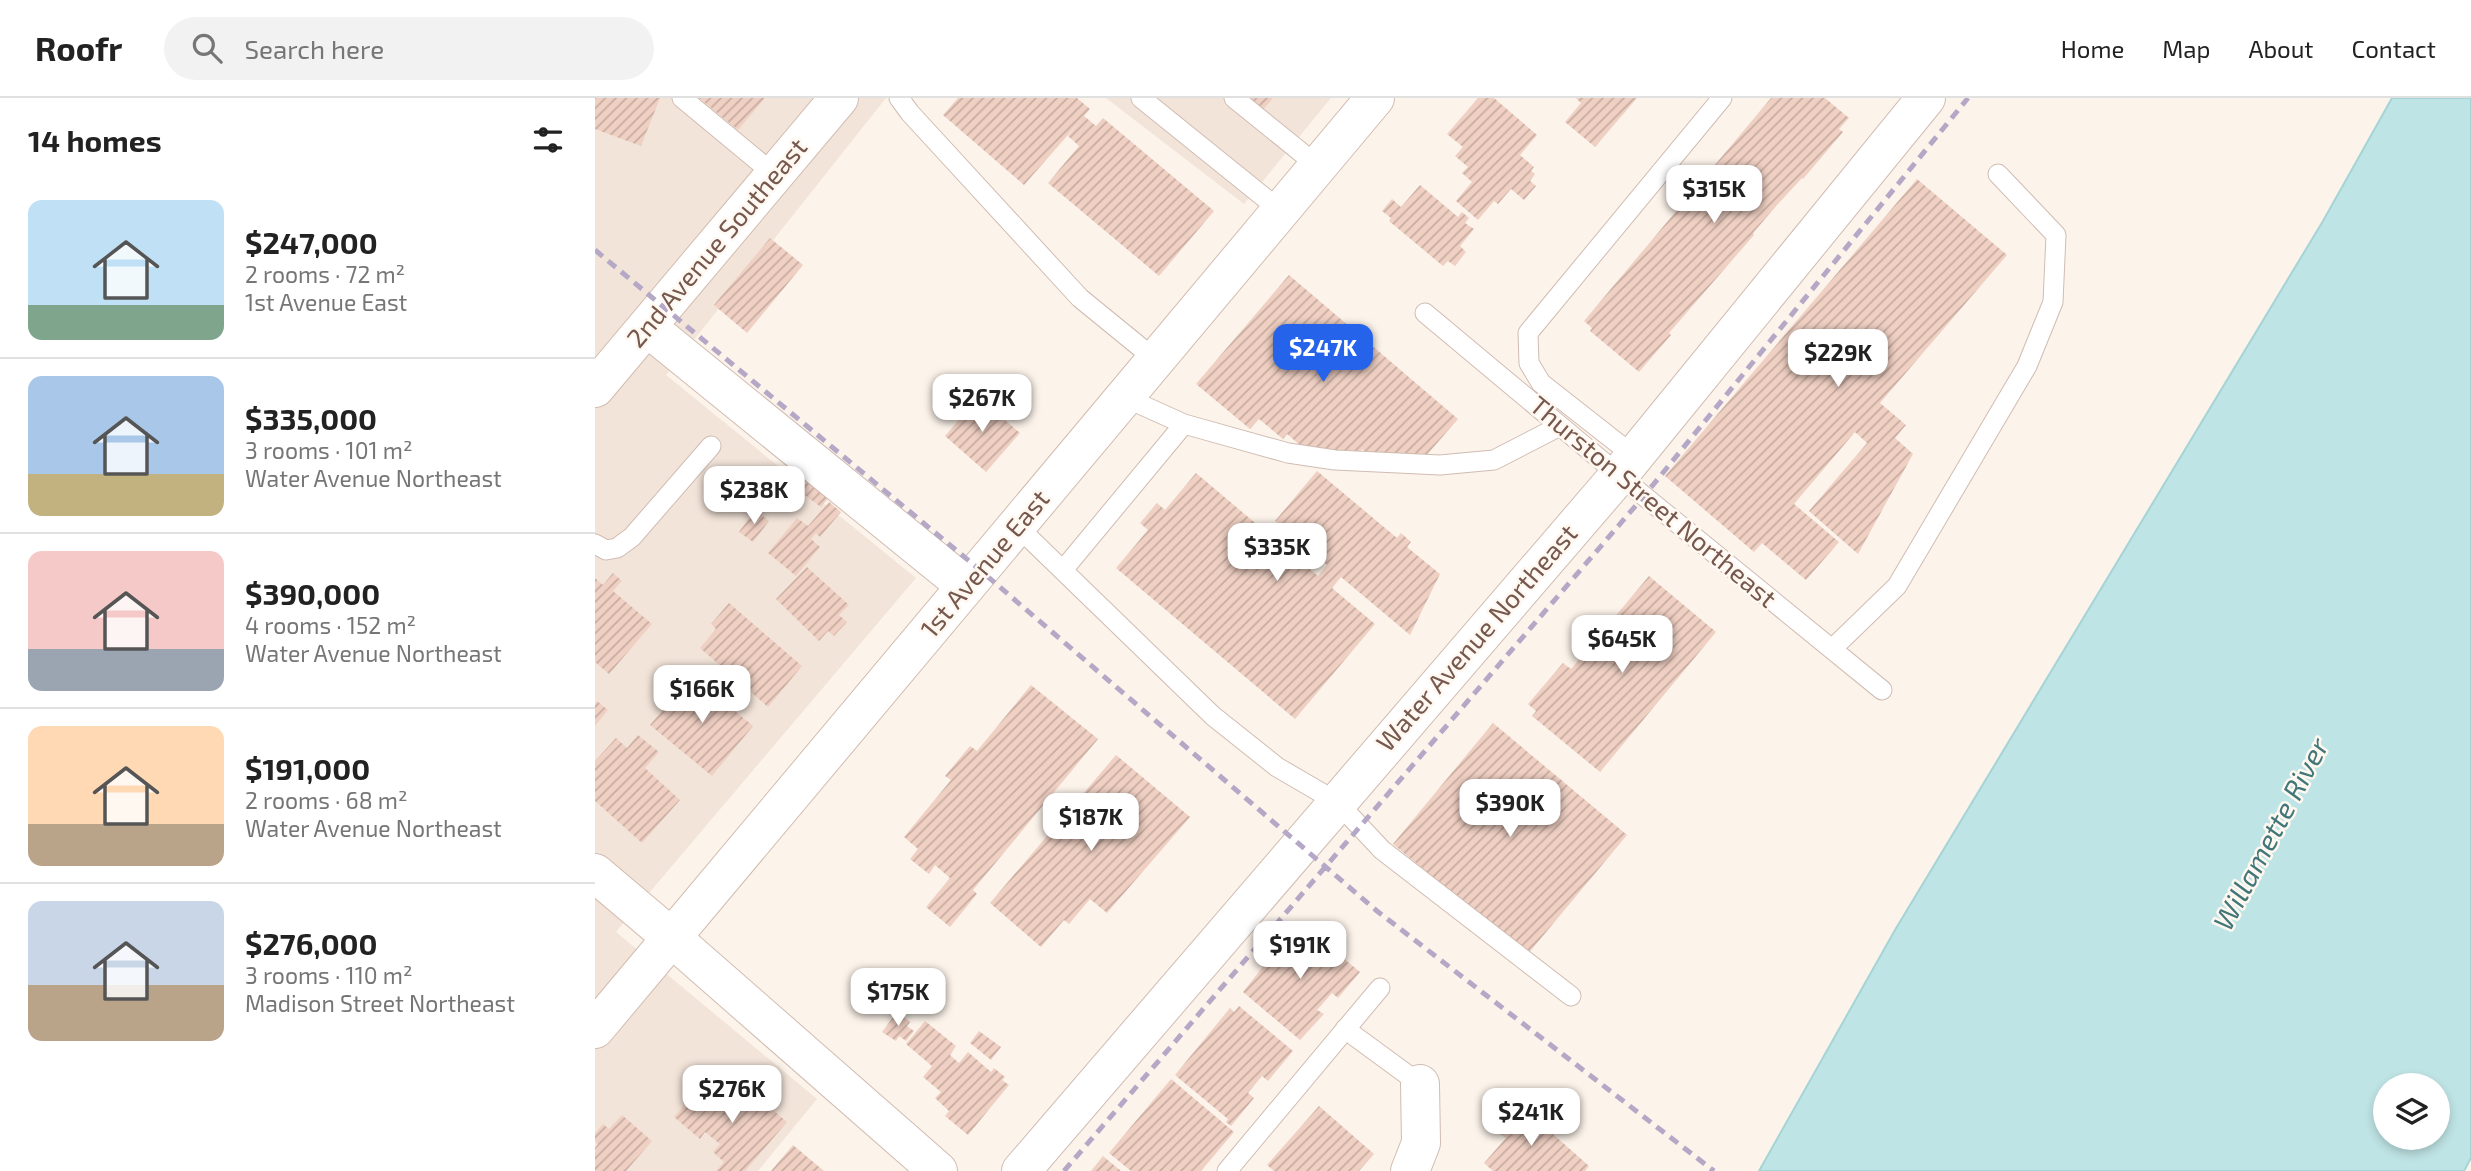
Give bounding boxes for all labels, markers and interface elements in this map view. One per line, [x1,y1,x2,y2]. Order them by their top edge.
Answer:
search box [164,17,654,80]
text: Roofr [35,28,122,68]
icon: search [188,29,226,67]
text: Search here [244,33,384,64]
text: Home [2061,34,2124,63]
text: Map [2162,34,2210,63]
text: About [2248,34,2314,63]
text: Contact [2352,34,2436,63]
icon: filters [529,121,567,159]
text: 14 homes [28,122,162,158]
street label: 2nd Avenue Southeast [619,131,812,353]
pin: $315K [1665,166,1763,225]
text: $315K [1682,174,1746,202]
text: $247,000 [245,224,378,260]
icon: home [84,228,168,312]
text: 2 rooms · 72 m² [245,260,405,288]
text: 1st Avenue East [245,288,407,316]
pin: $247K [1274,324,1372,384]
pin: $229K [1789,330,1887,389]
text: $247K [1289,333,1357,361]
text: $229K [1804,338,1872,366]
pin: $267K [933,374,1031,434]
text: $267K [949,383,1016,411]
street label: Thurston Street Northeast [1524,389,1784,613]
text: $335,000 [245,400,377,436]
icon: home [84,404,168,488]
text: 3 rooms · 101 m² [245,436,412,464]
text: Water Avenue Northeast [245,464,502,492]
pin: $238K [705,466,803,526]
text: $238K [720,475,788,503]
street label: 1st Avenue East [913,483,1055,643]
street label: Water Avenue Northeast [1369,517,1583,757]
pin: $335K [1228,524,1326,583]
text: $335K [1244,532,1310,560]
text: $390,000 [245,575,380,611]
icon: home [84,579,168,663]
text: 4 rooms · 152 m² [245,611,416,639]
pin: $645K [1573,616,1671,675]
text: $645K [1588,624,1656,652]
text: Water Avenue Northeast [245,639,502,667]
pin: $166K [653,666,751,725]
text: $166K [670,674,735,702]
water label: Willamette River [2205,731,2335,935]
text: $191,000 [245,750,370,786]
icon: home [84,754,168,838]
pin: $390K [1461,780,1559,839]
text: 2 rooms · 68 m² [245,786,408,814]
text: $390K [1475,788,1545,816]
pin: $187K [1042,794,1140,853]
text: $187K [1059,802,1123,830]
text: Water Avenue Northeast [245,814,502,842]
pin: $191K [1251,922,1349,981]
text: $276,000 [245,925,377,961]
icon: home [84,929,168,1013]
text: $191K [1269,930,1331,958]
text: 3 rooms · 110 m² [245,961,412,989]
pin: $175K [849,968,947,1028]
text: $175K [867,977,929,1005]
text: Madison Street Northeast [245,989,515,1017]
pin: $276K [683,1066,781,1125]
map controls [2373,1073,2450,1150]
button: layers [2373,1073,2450,1150]
text: $276K [699,1074,766,1102]
pin: $241K [1482,1088,1580,1148]
text: $241K [1498,1097,1564,1125]

